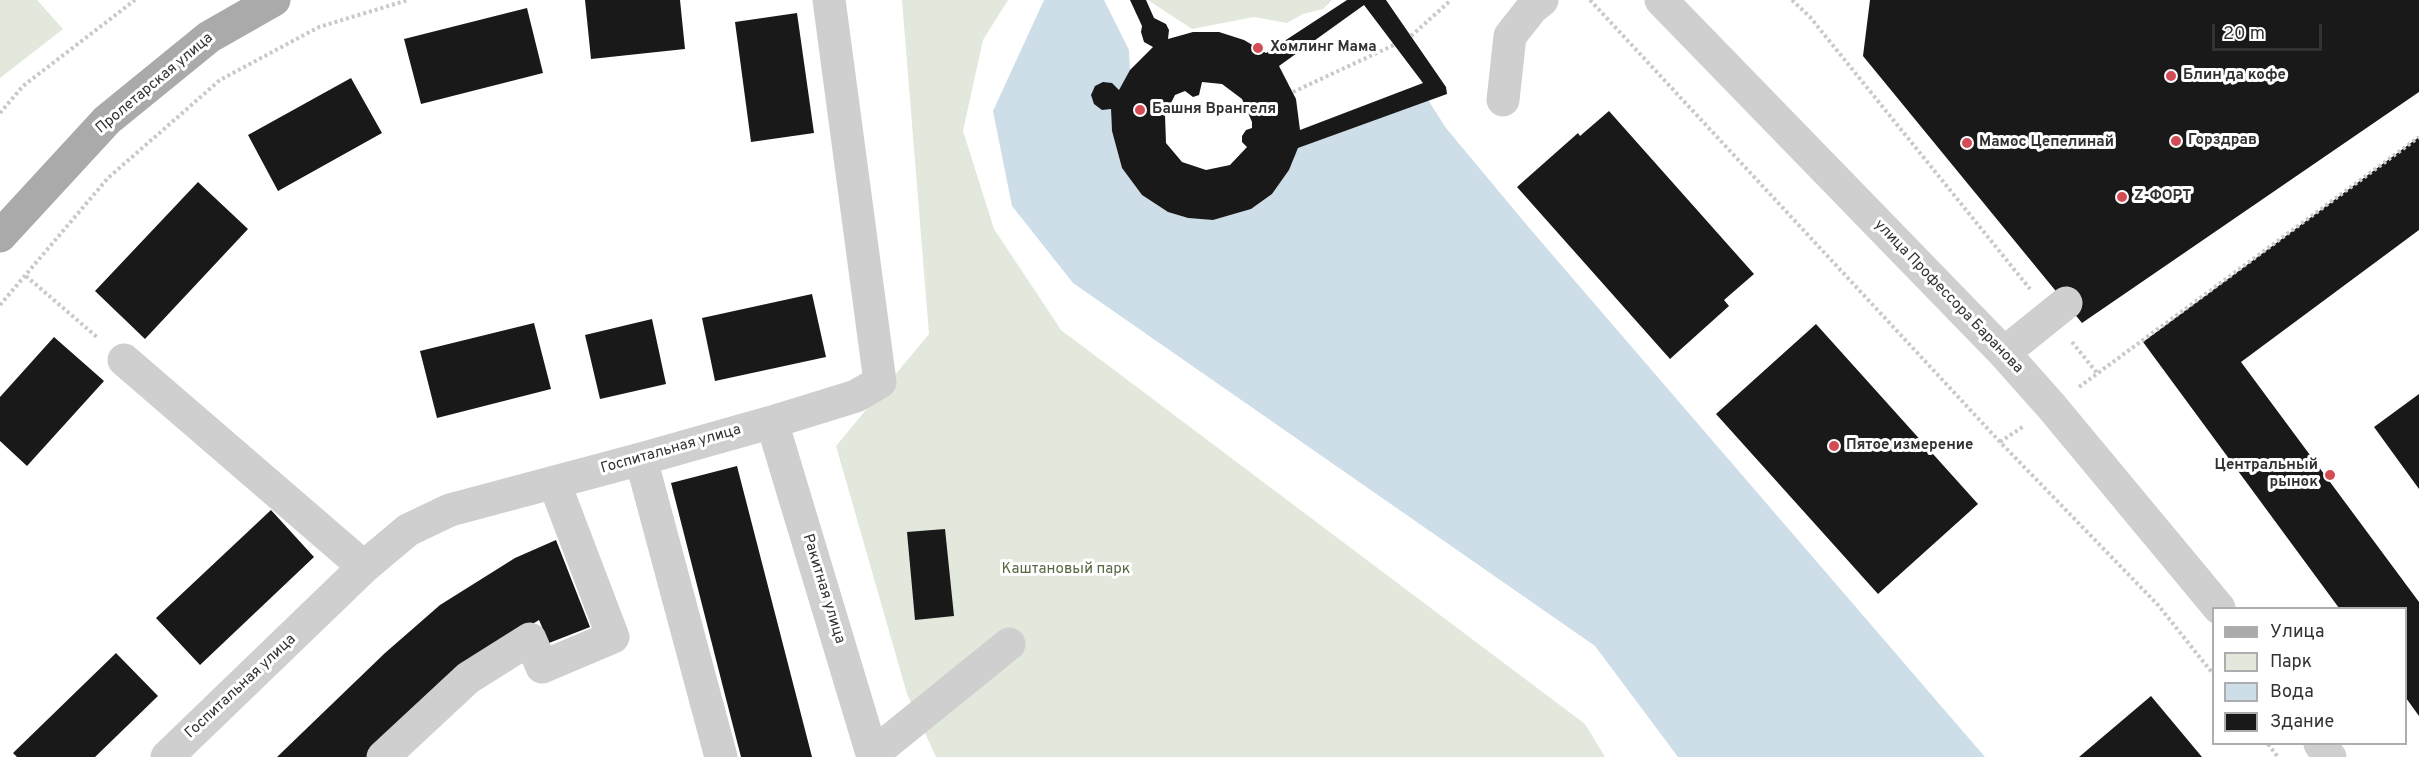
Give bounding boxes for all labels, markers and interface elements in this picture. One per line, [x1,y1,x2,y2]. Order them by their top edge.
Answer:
scale bar [2215,12,2324,50]
text: 20 m [2223,23,2265,46]
street label: Пролетарская улица [93,30,217,138]
place label: Хомлинг Мама [1270,39,1377,57]
marker: Хомлинг Мама [1251,41,1265,55]
place label: Блин да кофе [2183,67,2286,85]
marker: Блин да кофе [2164,69,2178,83]
place label: Башня Врангеля [1152,101,1276,119]
marker: Башня Врангеля [1133,103,1147,117]
place label: Горздрав [2188,132,2257,150]
place label: Мамос Цепелинай [1979,134,2114,152]
marker: Горздрав [2169,134,2183,148]
marker: Мамос Цепелинай [1960,136,1974,150]
place label: Z-ФОРТ [2134,188,2191,206]
marker: Z-ФОРТ [2115,190,2129,204]
street label: улица Профессора Баранова [1870,216,2026,378]
street label: Госпитальная улица [599,421,743,479]
place label: Пятое измерение [1846,437,1973,455]
marker: Пятое измерение [1827,439,1841,453]
place label: Центральный рынок [2215,457,2318,492]
marker: Центральный рынок [2323,468,2337,482]
street label: Ракитная улица [798,532,848,646]
park label: Каштановый парк [1002,561,1130,579]
legend [2212,607,2407,745]
text: Улица [2270,621,2324,644]
street label: Госпитальная улица [182,631,300,743]
text: Парк [2270,651,2312,674]
text: Вода [2270,681,2314,704]
text: Здание [2270,711,2334,734]

